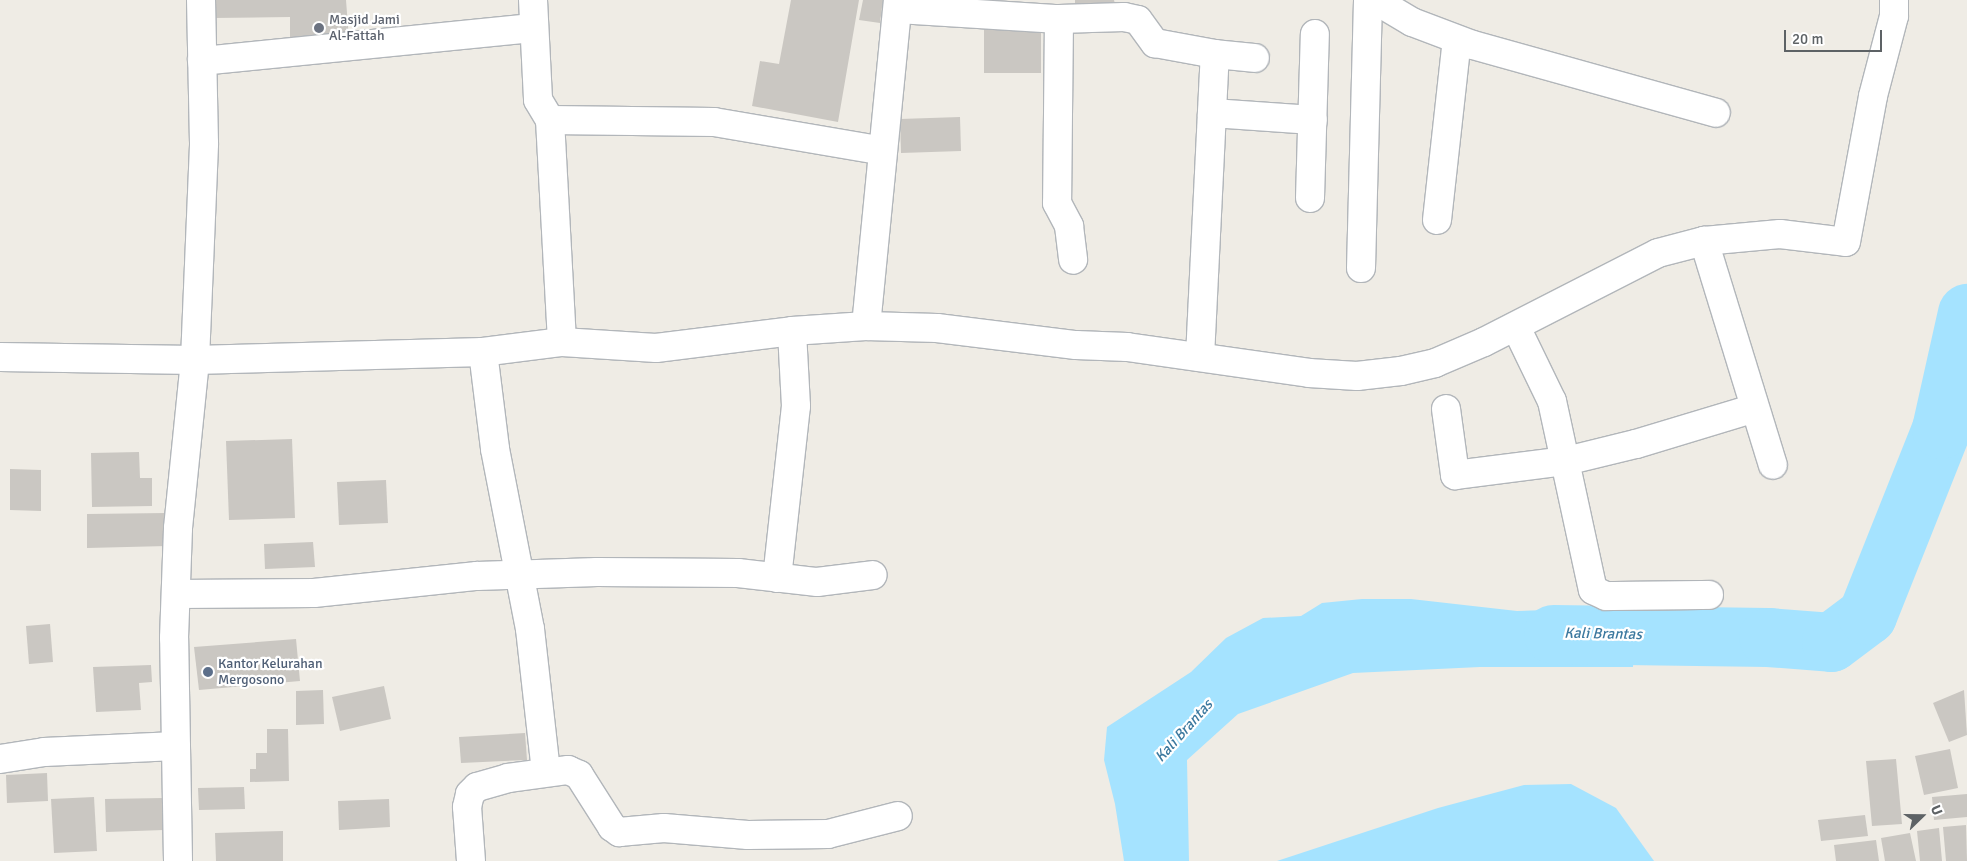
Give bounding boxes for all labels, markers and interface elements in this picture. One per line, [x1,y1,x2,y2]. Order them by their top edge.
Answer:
place label: Masjid Jami Al-Fattah [329,12,400,44]
scale bar [1787,20,1884,52]
marker: Masjid Jami Al-Fattah [313,22,325,34]
text: 20 m [1792,30,1823,48]
water label: Kali Brantas [1564,624,1642,644]
place label: Kantor Kelurahan Mergosono [218,656,323,689]
marker: Kantor Kelurahan Mergosono [202,666,214,678]
water label: Kali Brantas [1151,696,1217,766]
north arrow [1897,791,1947,841]
text: U [1927,803,1946,818]

